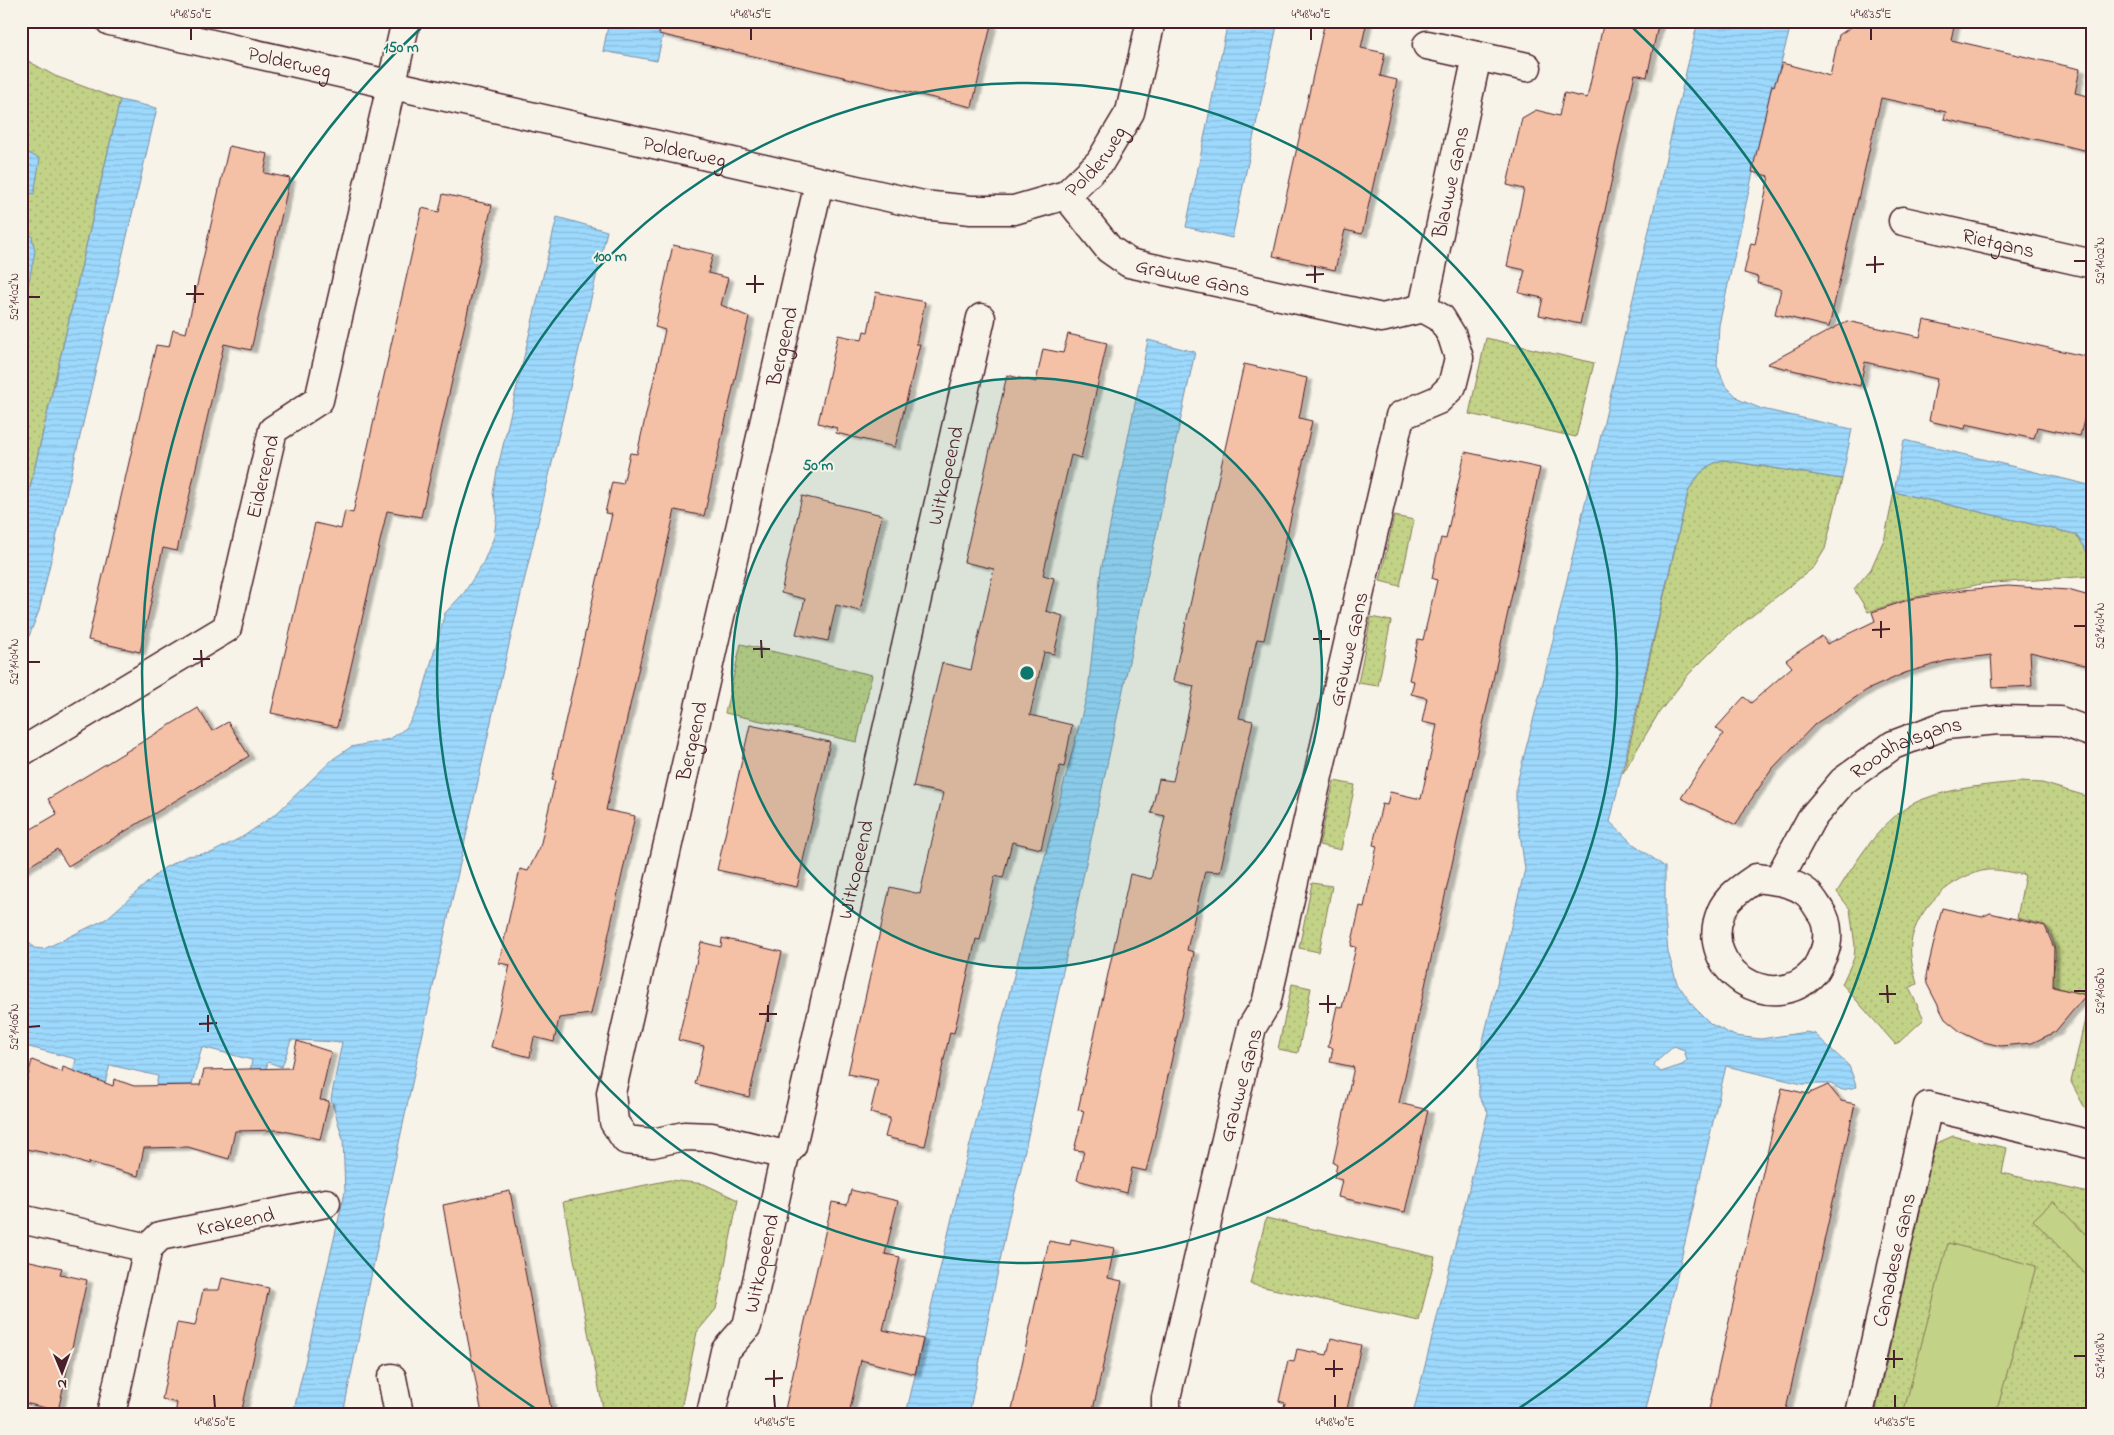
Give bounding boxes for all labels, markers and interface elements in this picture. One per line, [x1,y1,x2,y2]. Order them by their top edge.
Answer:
text: 4°48'50"E [171,6,212,24]
text: 4°48'45"E [731,6,771,24]
text: 4°48'40"E [1291,6,1331,24]
text: 4°48'35"E [1851,6,1891,24]
text: 150 m [383,37,419,59]
street label: Polderweg [244,40,334,90]
street label: Polderweg [1059,121,1137,205]
street label: Blauwe Gans [1425,124,1479,242]
street label: Polderweg [639,129,729,179]
street label: Rietgans [1959,222,2037,267]
text: 52°14'02"N [2092,237,2110,285]
text: 100 m [593,246,627,268]
street label: Grauwe Gans [1132,252,1253,306]
text: 52°14'02"N [6,273,24,321]
street label: Bergeend [760,304,807,390]
street label: Witkopeend [921,423,973,529]
street label: Eidereend [240,432,288,522]
text: 50 m [803,455,834,477]
street label: Grauwe Gans [1322,589,1378,710]
text: 52°14'04"N [2092,602,2110,650]
text: 52°14'04"N [6,638,24,686]
centre of rings [1018,664,1036,682]
street label: Bergeend [670,699,717,785]
street label: Roodhalsgans [1845,711,1964,788]
street label: Witkopeend [831,817,883,922]
text: 52°14'06"N [2092,967,2110,1015]
text: 52°14'06"N [6,1003,24,1051]
street label: Grauwe Gans [1212,1025,1272,1146]
street label: Canadese Gans [1866,1190,1925,1330]
street label: Krakeend [195,1201,277,1245]
street label: Witkopeend [737,1211,788,1316]
text: 52°14'08"N [2092,1333,2110,1379]
north arrow [38,1348,88,1398]
text: N [57,1373,67,1394]
text: 4°48'50"E [195,1414,236,1432]
text: 4°48'45"E [755,1414,795,1432]
text: 4°48'40"E [1315,1414,1355,1432]
text: 4°48'35"E [1875,1414,1915,1432]

